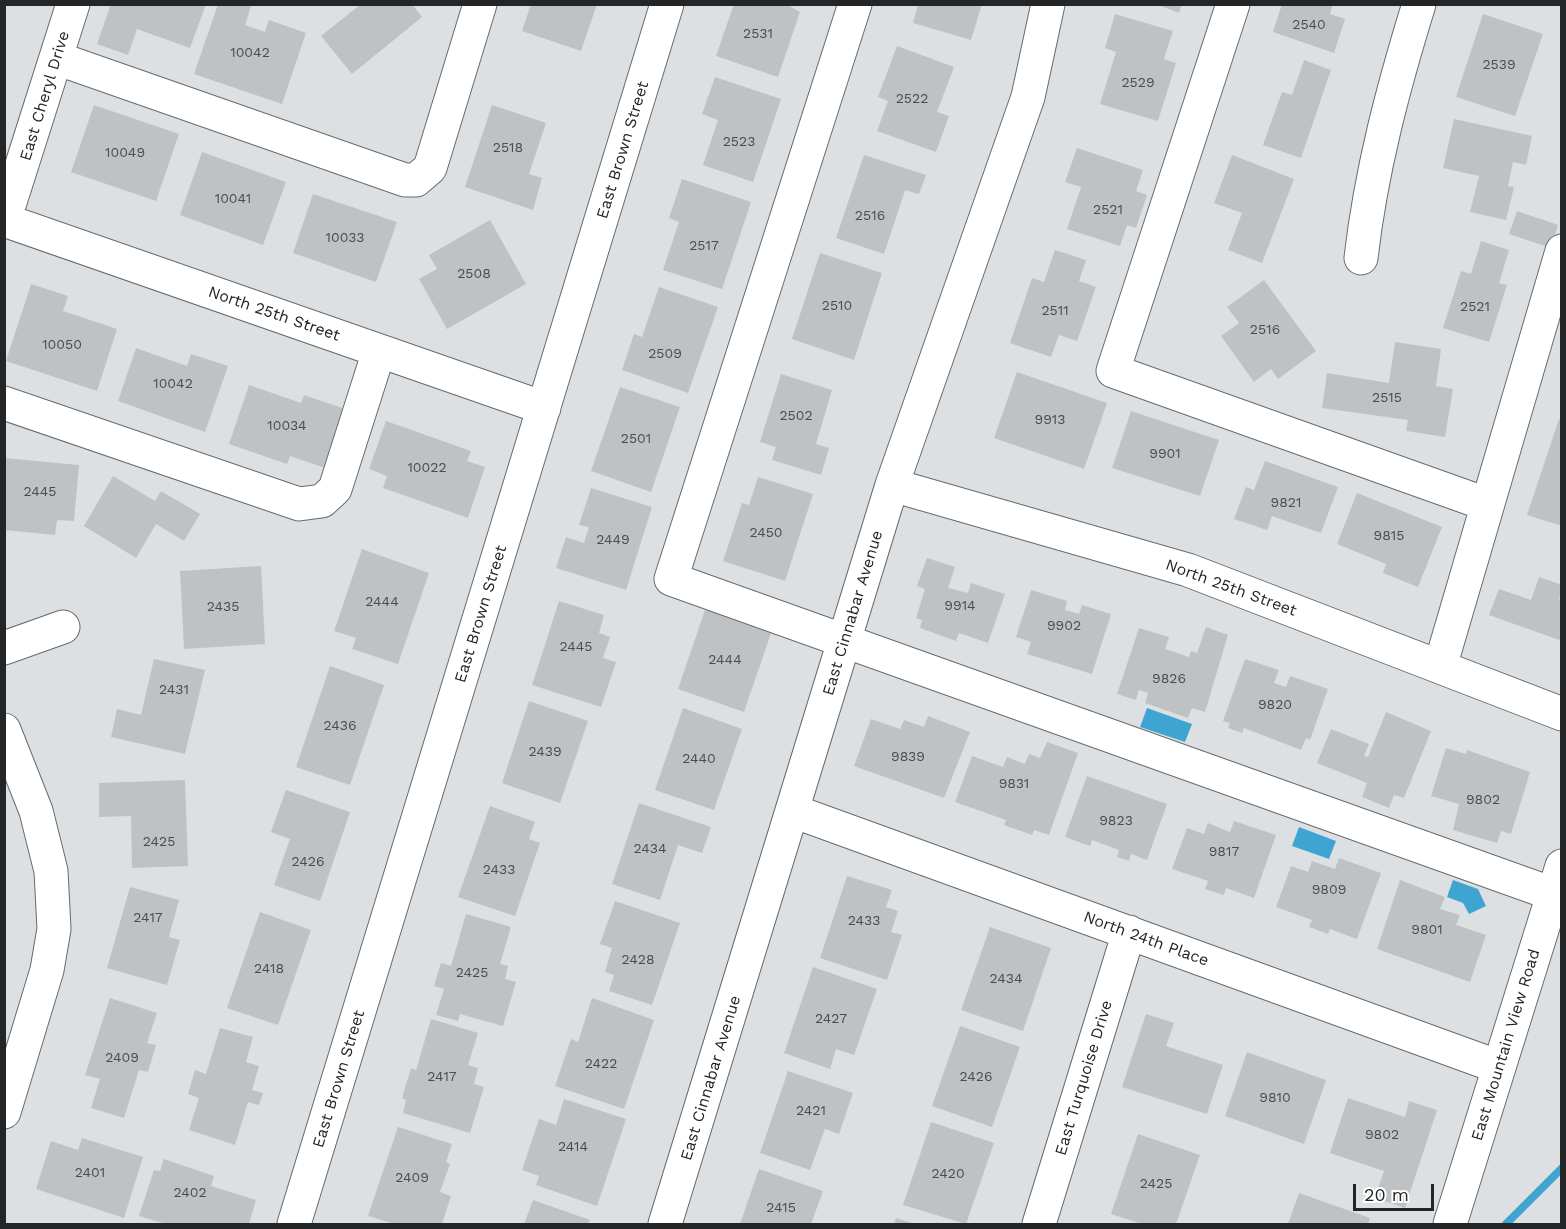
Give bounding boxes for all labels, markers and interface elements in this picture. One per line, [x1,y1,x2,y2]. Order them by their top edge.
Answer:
house number: 2540 [1292,17,1326,33]
house number: 2531 [743,26,773,42]
street label: East Cheryl Drive [16,29,74,163]
house number: 10042 [230,45,270,61]
house number: 2539 [1482,57,1516,73]
house number: 2529 [1121,75,1155,91]
street label: East Brown Street [593,79,653,221]
house number: 2522 [896,91,928,107]
house number: 2523 [723,134,755,150]
house number: 2518 [493,140,523,156]
house number: 10049 [105,145,145,161]
house number: 10041 [215,191,251,207]
house number: 2521 [1093,202,1123,218]
house number: 2516 [855,208,885,224]
house number: 10033 [326,230,364,246]
house number: 2517 [689,238,719,254]
house number: 2508 [457,266,491,282]
street label: North 25th Street [206,282,342,346]
house number: 2510 [822,298,852,314]
house number: 2521 [1460,299,1490,315]
house number: 2511 [1041,303,1069,319]
house number: 2516 [1250,322,1280,338]
house number: 10050 [42,337,82,353]
house number: 2509 [648,346,682,362]
house number: 10042 [153,376,193,392]
house number: 2515 [1372,390,1402,406]
house number: 2502 [779,408,813,424]
house number: 9913 [1035,412,1065,428]
house number: 10034 [267,418,307,434]
house number: 2501 [621,431,651,447]
house number: 9901 [1149,446,1181,462]
house number: 10022 [407,460,447,476]
house number: 2445 [24,484,56,500]
house number: 9821 [1271,495,1301,511]
house number: 2450 [749,525,783,541]
street label: East Cinnabar Avenue [819,528,887,698]
house number: 9815 [1374,528,1404,544]
house number: 2449 [596,532,630,548]
street label: East Brown Street [451,543,511,685]
street label: North 25th Street [1163,555,1299,621]
house number: 2444 [365,594,399,610]
house number: 9914 [944,598,976,614]
house number: 2435 [207,599,239,615]
house number: 9902 [1047,618,1081,634]
house number: 2445 [560,639,592,655]
house number: 2444 [708,652,742,668]
house number: 9826 [1152,671,1186,687]
house number: 2431 [159,682,189,698]
house number: 9820 [1258,697,1292,713]
house number: 2436 [324,718,356,734]
house number: 2439 [528,744,562,760]
house number: 9839 [891,749,925,765]
house number: 2440 [682,751,716,767]
house number: 9831 [999,776,1029,792]
house number: 9802 [1466,792,1500,808]
house number: 9823 [1099,813,1133,829]
house number: 2425 [143,834,175,850]
house number: 2434 [633,841,667,857]
house number: 9817 [1209,844,1239,860]
house number: 2426 [292,854,324,870]
house number: 2433 [483,862,515,878]
house number: 9809 [1312,882,1346,898]
street label: North 24th Place [1081,907,1211,971]
house number: 2417 [133,910,163,926]
house number: 2433 [848,913,880,929]
house number: 9801 [1411,922,1443,938]
street label: East Mountain View Road [1468,947,1544,1143]
house number: 2428 [621,952,655,968]
house number: 2418 [254,961,284,977]
house number: 2425 [456,965,488,981]
house number: 2434 [989,971,1023,987]
street label: East Cinnabar Avenue [677,993,745,1163]
street label: East Turquoise Drive [1051,998,1117,1158]
street label: East Brown Street [309,1008,369,1150]
house number: 2427 [815,1011,847,1027]
house number: 2409 [105,1050,139,1066]
house number: 2422 [585,1056,617,1072]
house number: 2417 [427,1069,457,1085]
house number: 2426 [960,1069,992,1085]
house number: 9810 [1259,1090,1291,1106]
house number: 2421 [796,1103,826,1119]
house number: 9802 [1365,1127,1399,1143]
house number: 2414 [558,1139,588,1155]
house number: 2401 [75,1165,105,1181]
house number: 2420 [931,1166,965,1182]
house number: 2409 [395,1170,429,1186]
scale bar [1356,1172,1437,1210]
house number: 2425 [1140,1176,1172,1192]
text: 20 m [1364,1184,1409,1205]
house number: 2402 [173,1185,207,1201]
house number: 2415 [766,1200,796,1216]

